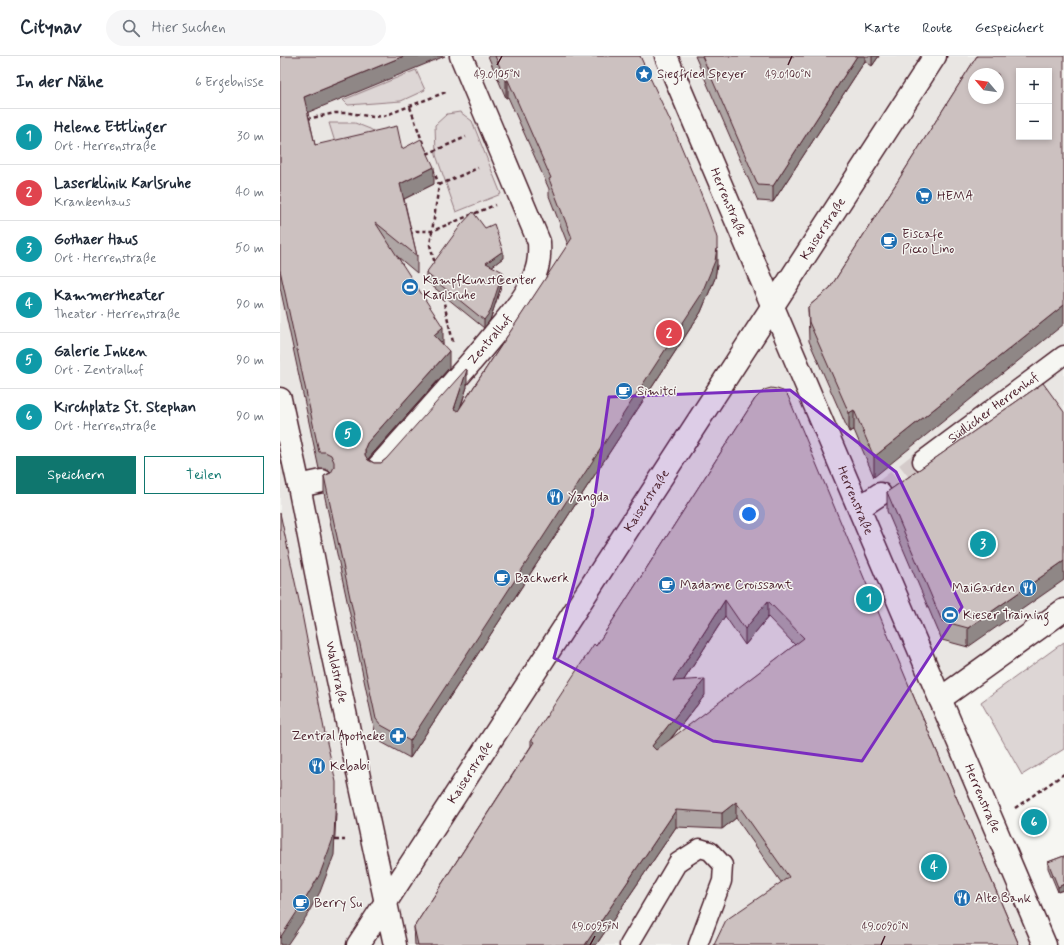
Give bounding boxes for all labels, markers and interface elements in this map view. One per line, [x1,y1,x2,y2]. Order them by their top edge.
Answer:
search box [106,10,386,46]
text: Citynav [20,15,82,40]
icon: search [120,17,142,39]
text: Hier suchen [152,18,226,38]
text: Karte [864,19,900,37]
text: Route [922,19,953,37]
text: Gespeichert [975,19,1044,37]
place icon: Siegfried Speyer [634,64,654,84]
place label: Siegfried Speyer [657,66,747,85]
text: 49.0105°N [474,68,520,82]
text: 49.0100°N [765,68,811,82]
north arrow [968,68,1004,104]
map controls [1016,68,1052,140]
button: + [1016,68,1052,104]
text: In der Nähe [16,71,104,93]
text: 6 Ergebnisse [195,74,264,91]
button: − [1016,104,1052,140]
text: Helene Ettlinger [54,118,167,138]
text: 1 [26,128,32,145]
text: 30 m [237,128,264,145]
text: Ort · Herrenstraße [54,138,156,155]
street label: Herrenstraße [706,165,751,239]
text: Laserklinik Karlsruhe [54,174,191,194]
text: 2 [26,184,32,201]
text: 40 m [235,184,264,201]
supermarket icon: HEMA [914,186,934,206]
place label: HEMA [937,188,973,205]
text: Krankenhaus [54,194,131,211]
street label: Kaiserstraße [796,194,850,263]
place label: Eiscafe Picco Lino [902,226,954,258]
text: Gothaer Haus [54,230,138,250]
cafe icon: Eiscafe Picco Lino [879,231,899,251]
text: 3 [26,240,32,257]
text: 50 m [235,240,264,257]
text: Ort · Herrenstraße [54,250,156,267]
place label: KampfKunstCenter Karlsruhe [423,272,537,304]
sports icon: KampfKunstCenter Karlsruhe [400,277,420,297]
text: Kammertheater [54,286,164,306]
text: 4 [25,296,33,313]
text: 90 m [236,296,264,313]
text: Theater · Herrenstraße [54,306,180,323]
street label: Zentralhof [464,311,516,368]
pin: 2 [656,318,682,348]
text: Galerie Inken [54,342,147,362]
text: 5 [25,352,33,369]
text: 90 m [236,352,264,369]
text: Ort · Zentralhof [54,362,144,379]
street label: Südlicher Herrenhof [945,368,1042,447]
cafe icon: Simitci [614,381,634,401]
place label: Simitci [637,383,676,400]
text: Kirchplatz St. Stephan [54,398,196,418]
text: 6 [26,408,32,425]
text: 90 m [236,408,264,425]
text: Ort · Herrenstraße [54,418,156,435]
pin: 5 [335,419,361,449]
button: Speichern [16,456,136,494]
button: Teilen [144,456,264,494]
street label: Herrenstraße [833,463,878,537]
street label: Kaiserstraße [620,466,673,535]
restaurant icon: Yangda [545,487,565,507]
place label: Yangda [568,489,609,507]
your location [739,504,759,524]
pin: 3 [970,529,996,559]
cafe icon: Backwerk [492,568,512,588]
place label: Backwerk [515,570,570,587]
cafe icon: Madame Croissant [657,575,677,595]
place label: Madame Croissant [680,577,793,594]
restaurant icon: MaiGarden [1018,578,1038,598]
place label: MaiGarden [952,580,1015,597]
pin: 1 [856,584,882,614]
sports icon: Kieser Training [940,605,960,625]
place label: Kieser Training [963,607,1049,626]
street label: Waldstraße [321,640,351,705]
pharmacy icon: Zentral Apotheke [388,726,408,746]
place label: Zentral Apotheke [292,728,385,746]
street label: Kaiserstraße [444,738,497,807]
restaurant icon: Kebabi [307,756,327,776]
place label: Kebabi [330,758,370,775]
street label: Herrenstraße [960,761,1005,835]
pin: 6 [1021,807,1047,837]
pin: 4 [921,852,947,882]
restaurant icon: Alte Bank [952,888,972,908]
place label: Alte Bank [975,890,1032,907]
cafe icon: Berry Su [291,893,311,913]
place label: Berry Su [314,895,362,912]
text: 49.0095°N [572,920,619,934]
text: 49.0090°N [862,920,908,934]

